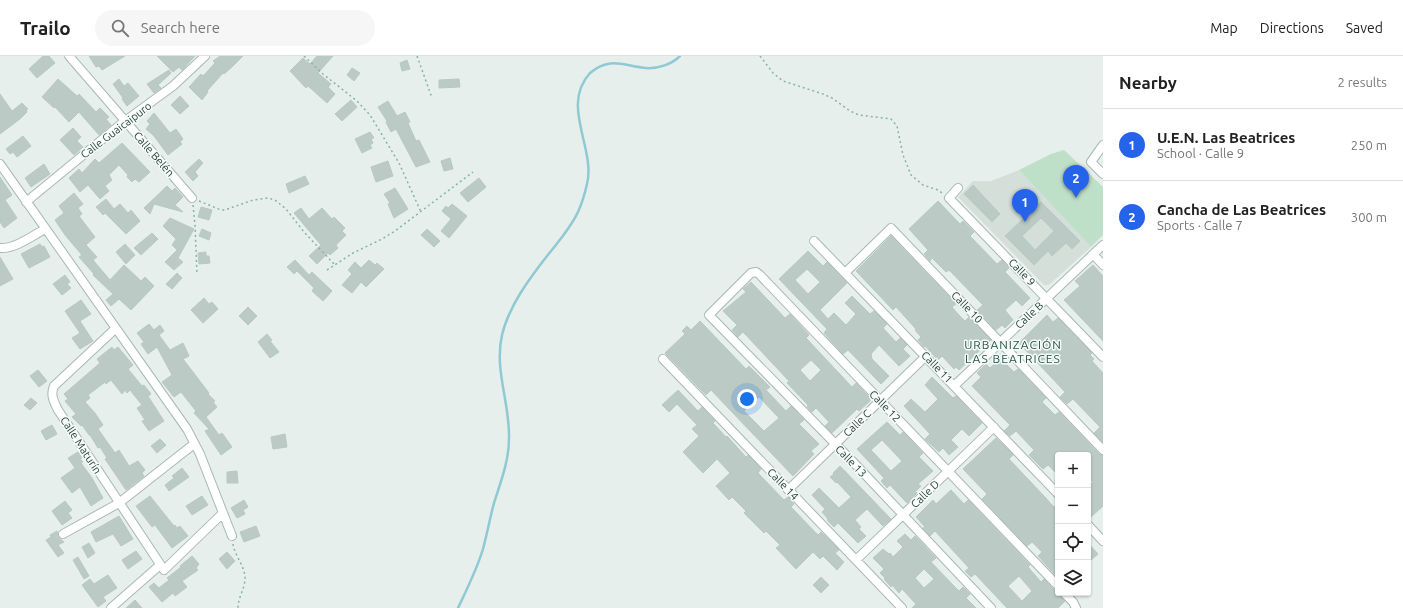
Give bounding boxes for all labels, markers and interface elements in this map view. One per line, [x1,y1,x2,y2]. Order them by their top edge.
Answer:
search box [95,10,375,46]
text: Trailo [20,17,71,39]
icon: search [109,17,131,39]
text: Search here [141,19,220,36]
text: Map [1210,20,1238,36]
text: Directions [1260,20,1324,36]
text: Saved [1346,20,1383,36]
text: Nearby [1119,73,1177,92]
text: 2 results [1337,75,1387,89]
street label: Calle Guaicaipuro [78,100,154,160]
street label: Calle Belén [131,129,177,179]
text: U.E.N. Las Beatrices [1157,129,1295,146]
text: 1 [1128,138,1136,152]
text: 250 m [1351,138,1387,152]
text: School · Calle 9 [1157,146,1244,160]
pin: 2 [1063,165,1089,198]
pin: 1 [1012,189,1038,222]
text: Cancha de Las Beatrices [1157,201,1326,218]
text: 2 [1128,210,1136,224]
text: 300 m [1351,210,1387,224]
text: Sports · Calle 7 [1157,218,1243,232]
street label: Calle 9 [1006,256,1038,288]
street label: Calle 10 [949,289,985,325]
street label: Calle B [1013,299,1045,331]
district label: URBANIZACIÓN LAS BEATRICES [964,338,1062,365]
street label: Calle 11 [919,349,955,385]
street label: Calle 12 [867,388,903,424]
your location [737,389,757,409]
street label: Calle C [841,407,873,439]
street label: Calle Maturín [58,414,104,476]
street label: Calle 13 [833,443,869,479]
map controls [1055,452,1091,596]
button: + [1055,452,1091,488]
street label: Calle 14 [765,466,801,502]
street label: Calle D [908,478,942,510]
button: − [1055,488,1091,524]
button: locate [1055,524,1091,560]
button: layers [1055,560,1091,596]

